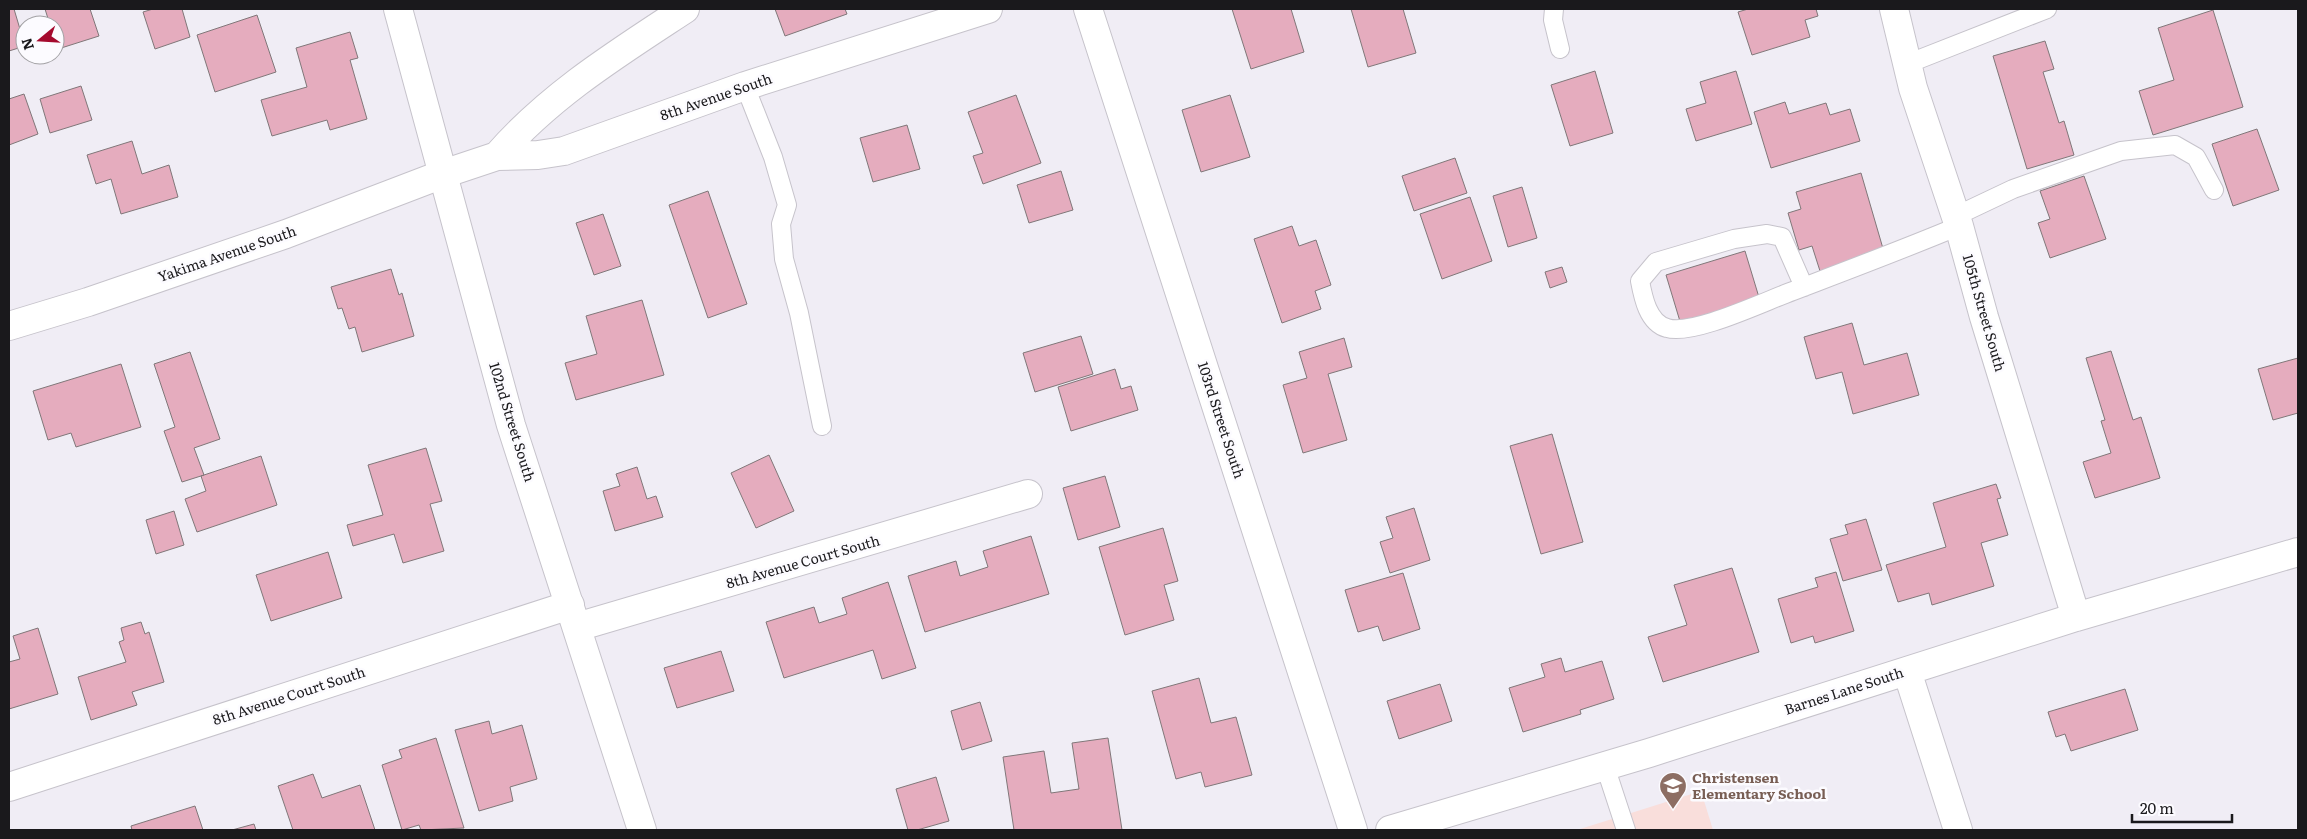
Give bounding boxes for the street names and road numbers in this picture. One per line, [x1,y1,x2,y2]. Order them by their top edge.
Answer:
street label: 8th Avenue South [657,68,774,125]
street label: Yakima Avenue South [155,220,299,286]
street label: 105th Street South [1959,252,2011,374]
street label: 102nd Street South [485,359,541,484]
street label: 103rd Street South [1194,359,1250,481]
street label: 8th Avenue Court South [723,529,882,593]
street label: 8th Avenue Court South [210,661,367,729]
street label: Barnes Lane South [1782,661,1906,719]

